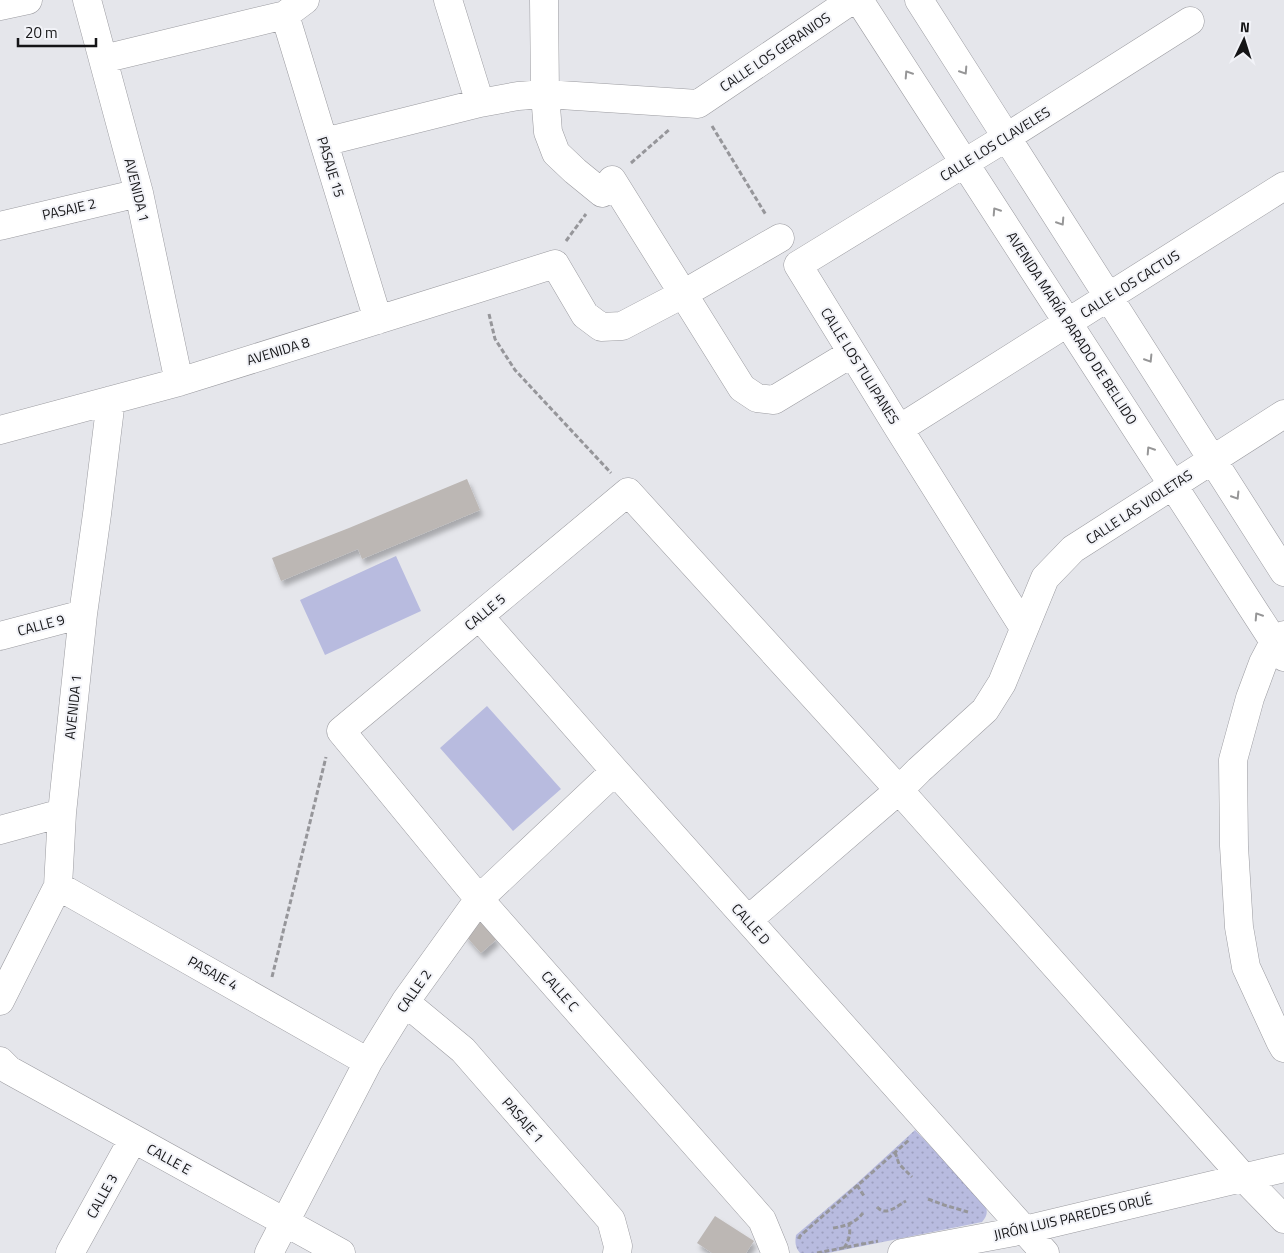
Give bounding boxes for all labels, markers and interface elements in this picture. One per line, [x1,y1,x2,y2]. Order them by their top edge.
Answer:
street label: CALLE LOS GERANIOS [715,7,834,96]
scale bar [18,15,95,47]
north arrow [1219,15,1269,65]
text: N [1239,16,1251,37]
text: 20 m [25,21,58,44]
one-way arrow [958,65,968,74]
one-way arrow [904,71,914,80]
street label: CALLE LOS CLAVELES [935,101,1054,186]
street label: PASAJE 15 [312,134,351,200]
street label: AVENIDA 1 [119,156,156,224]
street label: PASAJE 2 [40,192,98,225]
one-way arrow [992,207,1002,216]
one-way arrow [1055,217,1064,226]
street label: AVENIDA MARÍA PARADO DE BELLIDO [1002,227,1143,428]
street label: CALLE LOS CACTUS [1076,244,1184,323]
street label: CALLE LOS TULIPANES [816,303,905,428]
street label: AVENIDA 8 [244,331,312,370]
one-way arrow [1142,354,1152,363]
one-way arrow [1147,446,1157,455]
street label: CALLE LAS VIOLETAS [1081,464,1196,549]
one-way arrow [1229,491,1239,500]
street label: CALLE 5 [460,588,510,635]
street label: CALLE 9 [15,608,67,641]
one-way arrow [1254,612,1264,621]
street label: AVENIDA 1 [59,674,86,740]
street label: CALLE D [727,898,776,949]
street label: PASAJE 4 [184,950,242,995]
street label: CALLE 2 [391,965,436,1016]
street label: CALLE C [537,966,584,1016]
street label: PASAJE 1 [498,1092,549,1147]
street label: CALLE E [143,1138,196,1179]
street label: CALLE 3 [81,1170,122,1222]
street label: JIRÓN LUIS PAREDES ORUÉ [992,1188,1154,1245]

